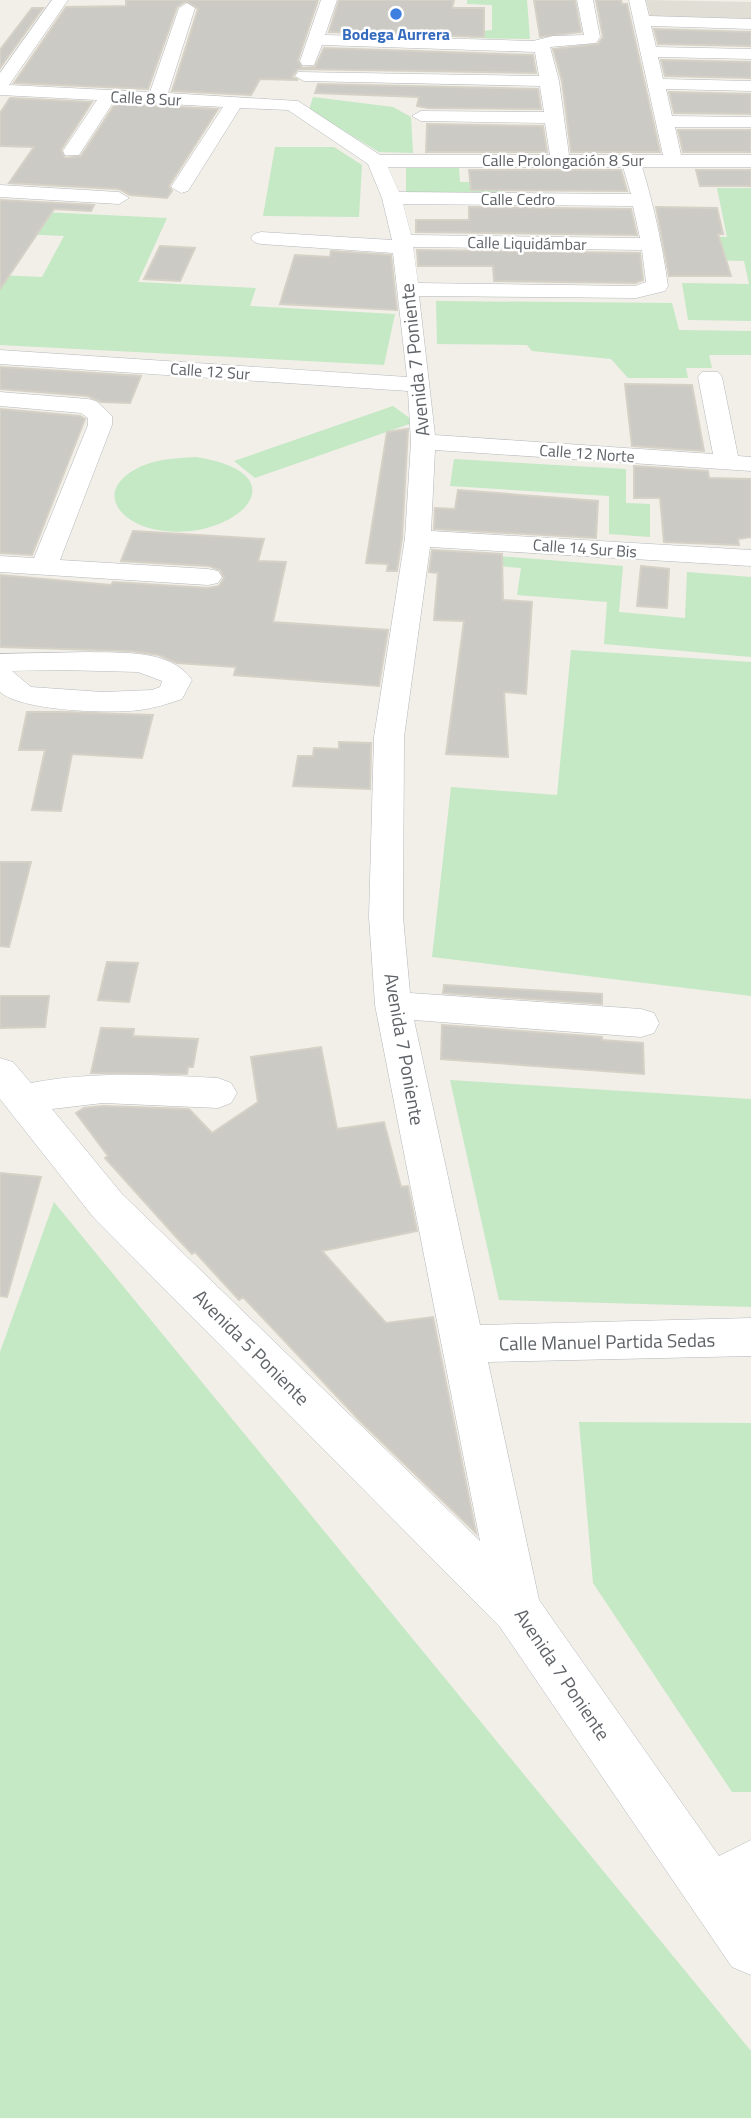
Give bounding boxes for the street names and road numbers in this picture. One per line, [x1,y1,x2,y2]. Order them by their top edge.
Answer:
street label: Calle 8 Sur [110,84,182,112]
street label: Calle Prolongación 8 Sur [482,148,645,172]
street label: Calle Cedro [481,187,555,211]
street label: Calle Liquidámbar [467,230,587,256]
street label: Avenida 7 Poniente [392,282,436,438]
street label: Calle 12 Sur [169,356,251,386]
street label: Calle 12 Norte [538,438,636,468]
street label: Calle 14 Sur Bis [532,532,638,564]
street label: Avenida 7 Poniente [377,971,433,1127]
street label: Avenida 5 Poniente [187,1282,317,1412]
street label: Calle Manuel Partida Sedas [499,1325,716,1357]
street label: Avenida 7 Poniente [508,1602,618,1746]

